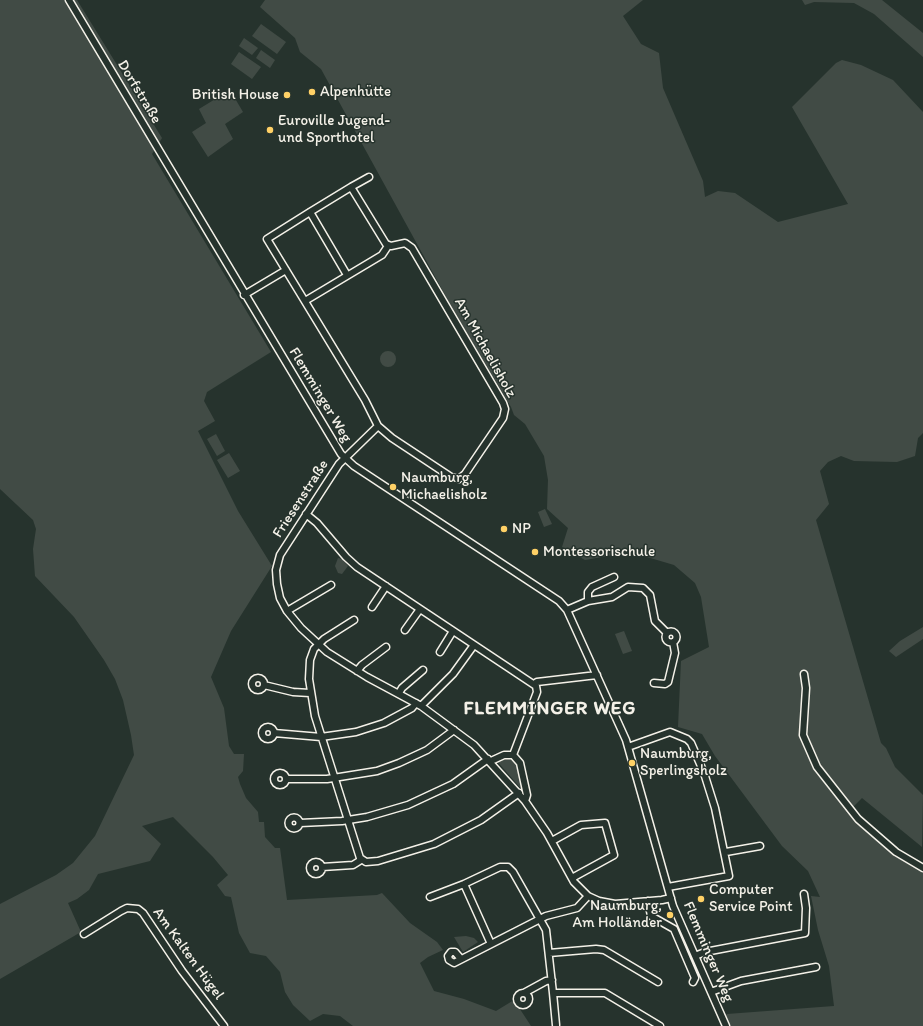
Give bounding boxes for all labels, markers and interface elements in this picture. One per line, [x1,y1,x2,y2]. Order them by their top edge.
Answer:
street label: Dorfstraße [113,57,165,127]
place label: Alpenhütte [320,83,391,101]
place label: British House [192,86,279,104]
marker: Alpenhütte [307,87,317,97]
marker: British House [282,90,292,100]
place label: Euroville Jugend- und Sporthotel [278,112,390,147]
marker: Euroville Jugend- und Sporthotel [265,125,275,135]
street label: Am Michaelisholz [450,295,520,401]
street label: Flemminger Weg [285,344,355,446]
street label: Friesenstraße [269,457,333,541]
place label: Naumburg, Michaelisholz [401,469,487,504]
marker: Naumburg, Michaelisholz [388,482,398,492]
place label: NP [512,520,531,538]
marker: NP [499,524,509,534]
place label: Montessorischule [543,543,655,561]
marker: Montessorischule [530,547,540,557]
district label: FLEMMINGER WEG [465,698,635,720]
place label: Naumburg, Sperlingsholz [640,745,727,780]
marker: Naumburg, Sperlingsholz [627,758,637,768]
place label: Computer Service Point [709,881,793,916]
marker: Computer Service Point [696,894,706,904]
place label: Naumburg, Am Holländer [572,897,662,932]
street label: Flemminger Weg [679,899,737,1005]
street label: Am Kalten Hügel [149,904,227,1004]
marker: Naumburg, Am Holländer [665,910,675,920]

